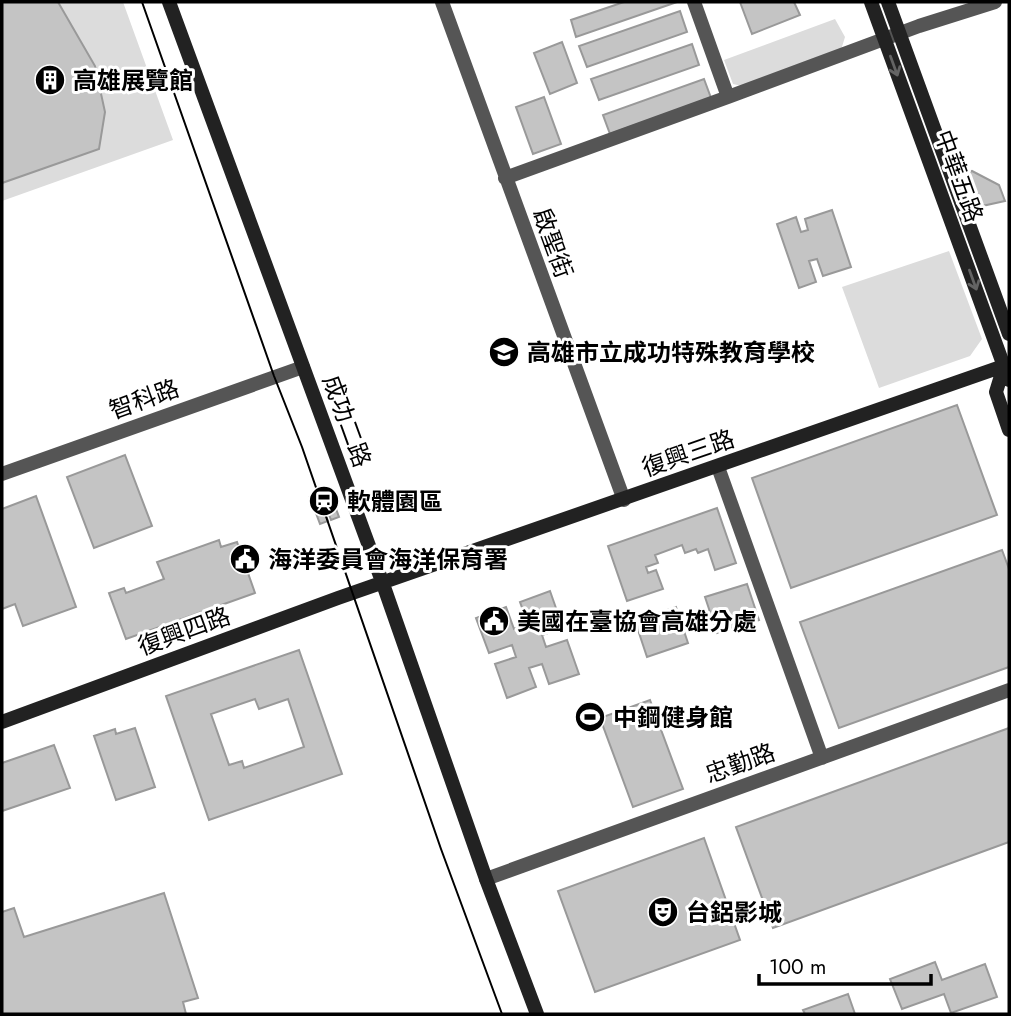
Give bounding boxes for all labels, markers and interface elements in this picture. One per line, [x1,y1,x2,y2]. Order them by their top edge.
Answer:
one-way arrow [889,54,902,76]
building icon: 高雄展覽館 [33,63,67,97]
place label: 高雄展覽館 [73,63,193,98]
street label: 中華五路 [926,125,992,227]
street label: 啟聖街 [524,203,582,283]
one-way arrow [967,268,980,290]
school or university icon: 高雄市立成功特殊教育學校 [487,335,521,369]
place label: 高雄市立成功特殊教育學校 [527,335,815,370]
street label: 智科路 [104,370,184,428]
street label: 成功二路 [314,370,380,472]
street label: 復興三路 [637,421,739,485]
station icon: 軟體園區 [307,484,341,518]
place label: 軟體園區 [347,484,443,519]
public building icon: 海洋委員會海洋保育署 [228,542,262,576]
place label: 海洋委員會海洋保育署 [268,542,508,577]
street label: 復興四路 [133,598,235,664]
public building icon: 美國在臺協會高雄分處 [477,604,511,638]
place label: 美國在臺協會高雄分處 [517,604,757,639]
sports icon: 中鋼健身館 [573,700,607,734]
place label: 中鋼健身館 [613,700,733,735]
street label: 忠勤路 [700,734,780,792]
theatre icon: 台鋁影城 [646,895,680,929]
place label: 台鋁影城 [686,895,782,930]
scale bar [759,942,930,986]
text: 100 m [769,952,826,982]

